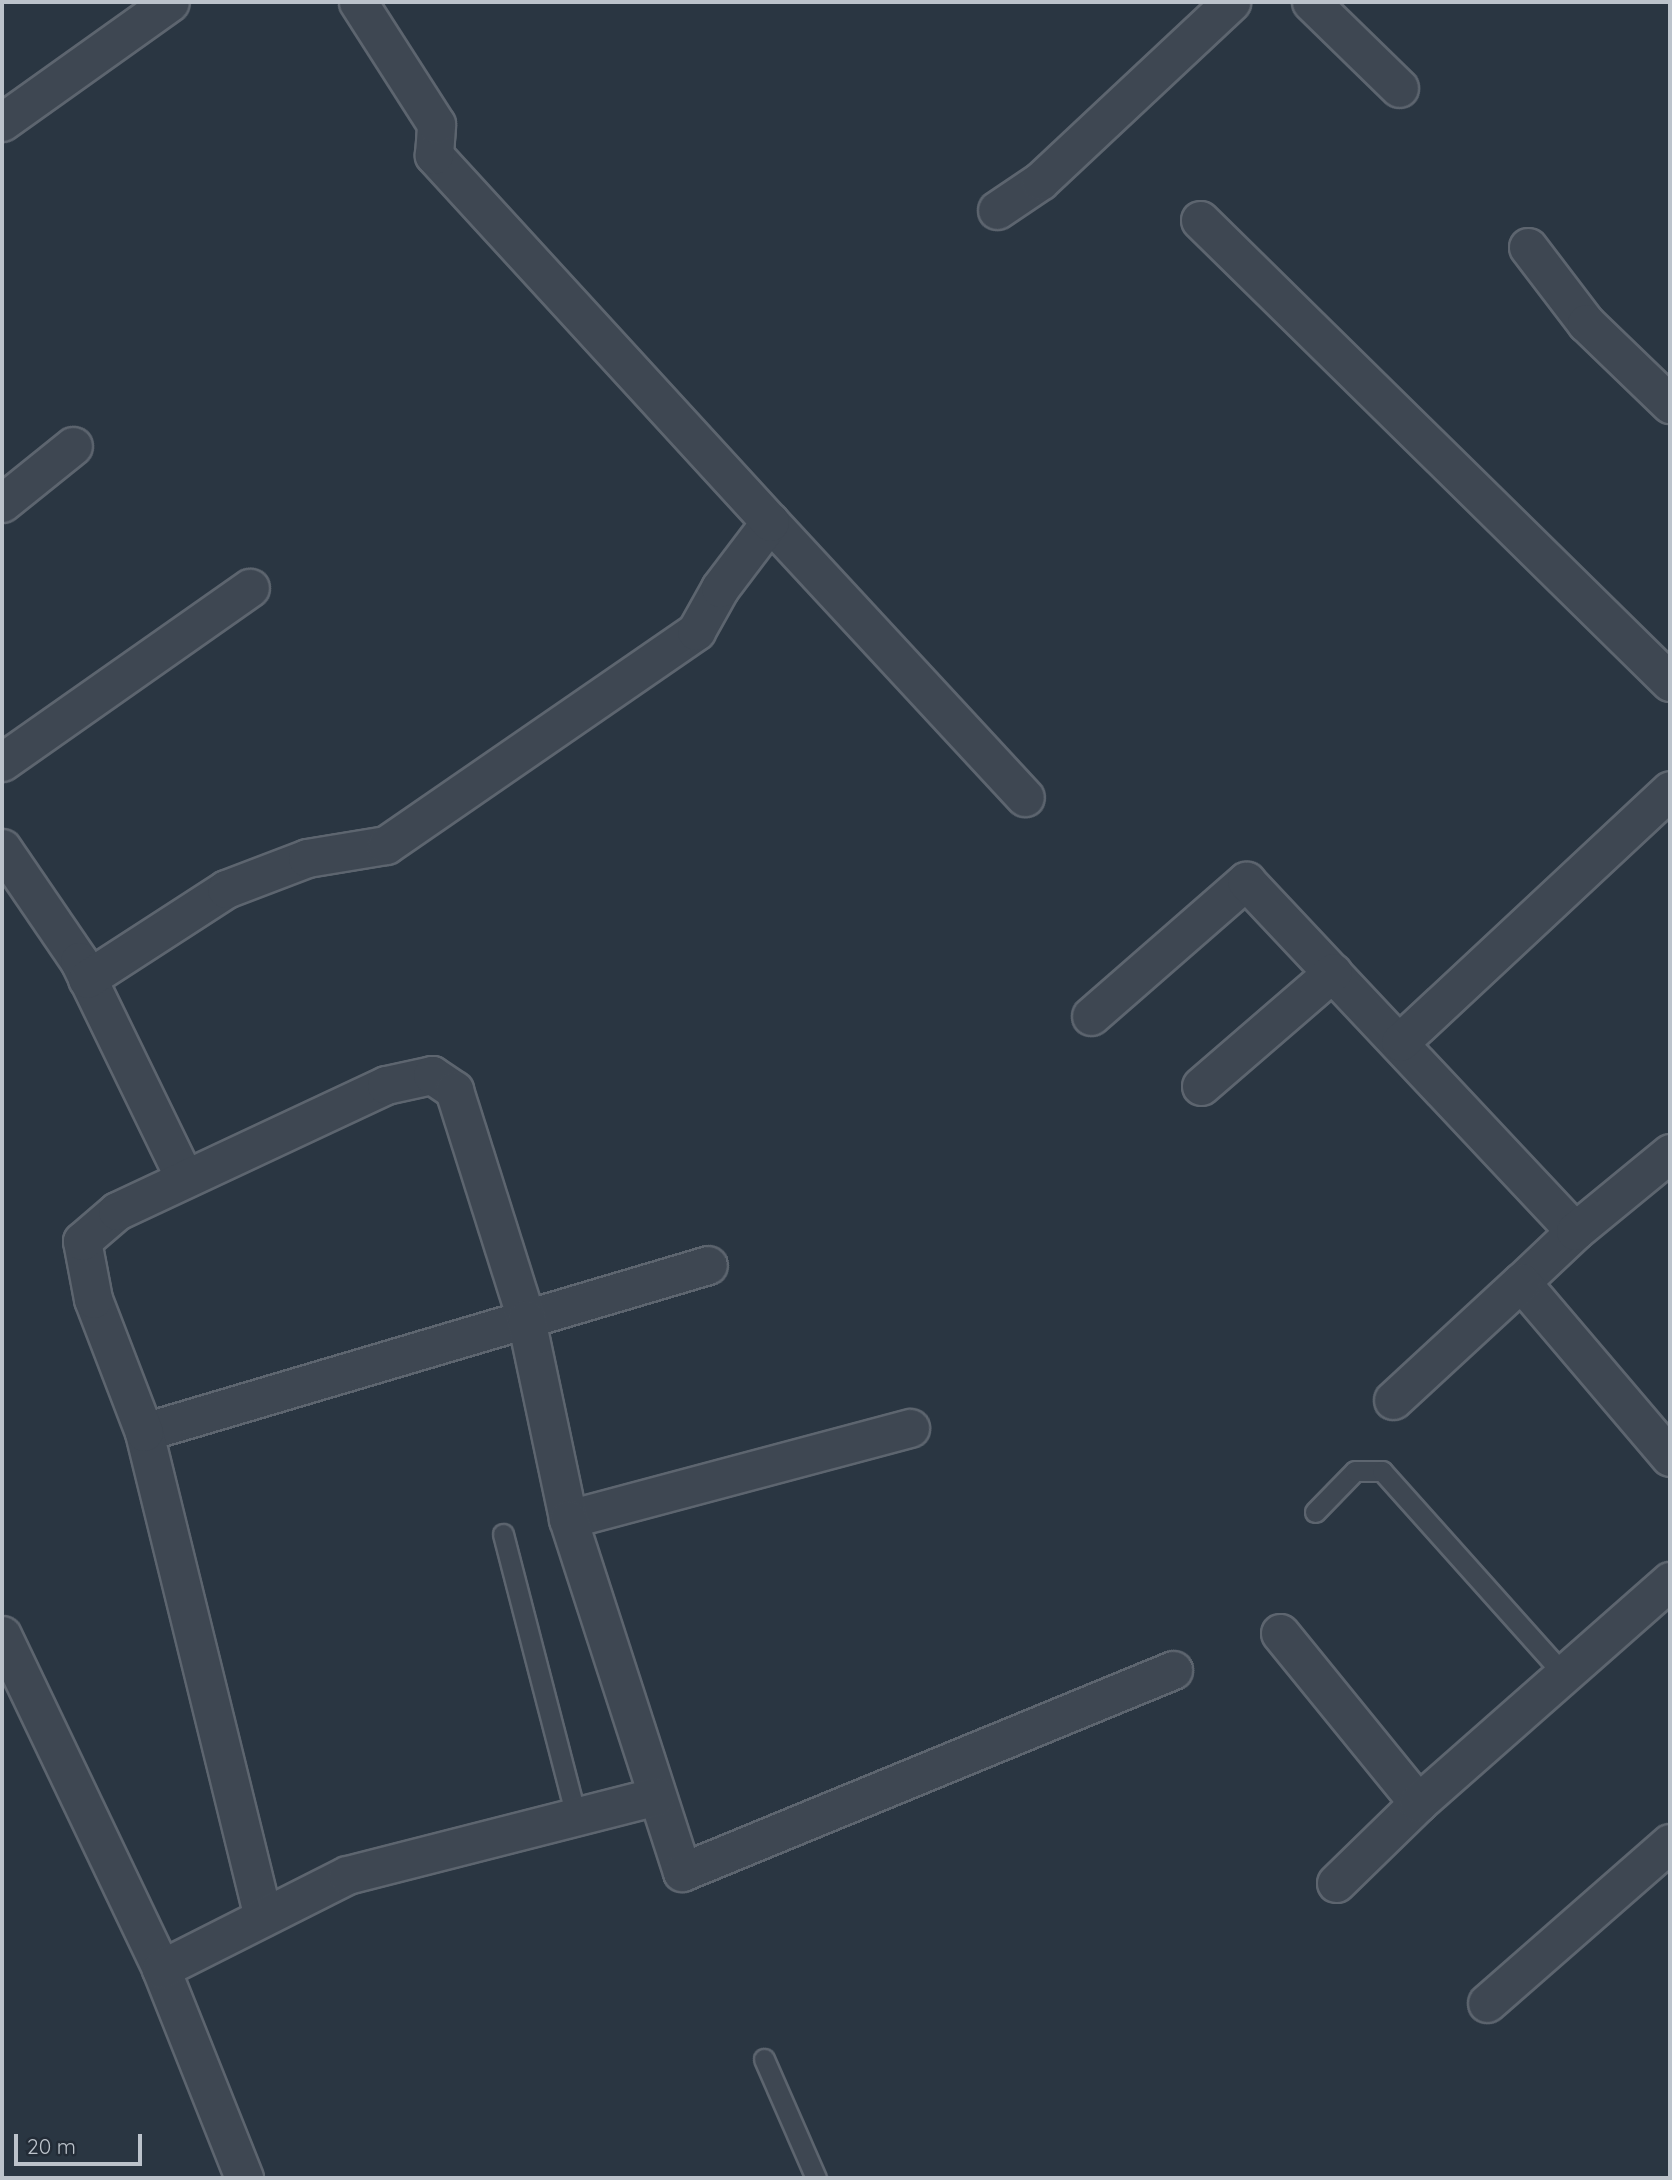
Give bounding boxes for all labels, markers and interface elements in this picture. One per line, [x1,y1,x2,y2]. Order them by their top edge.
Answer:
scale bar [18,2120,145,2164]
text: 20 m [27,2133,76,2159]

